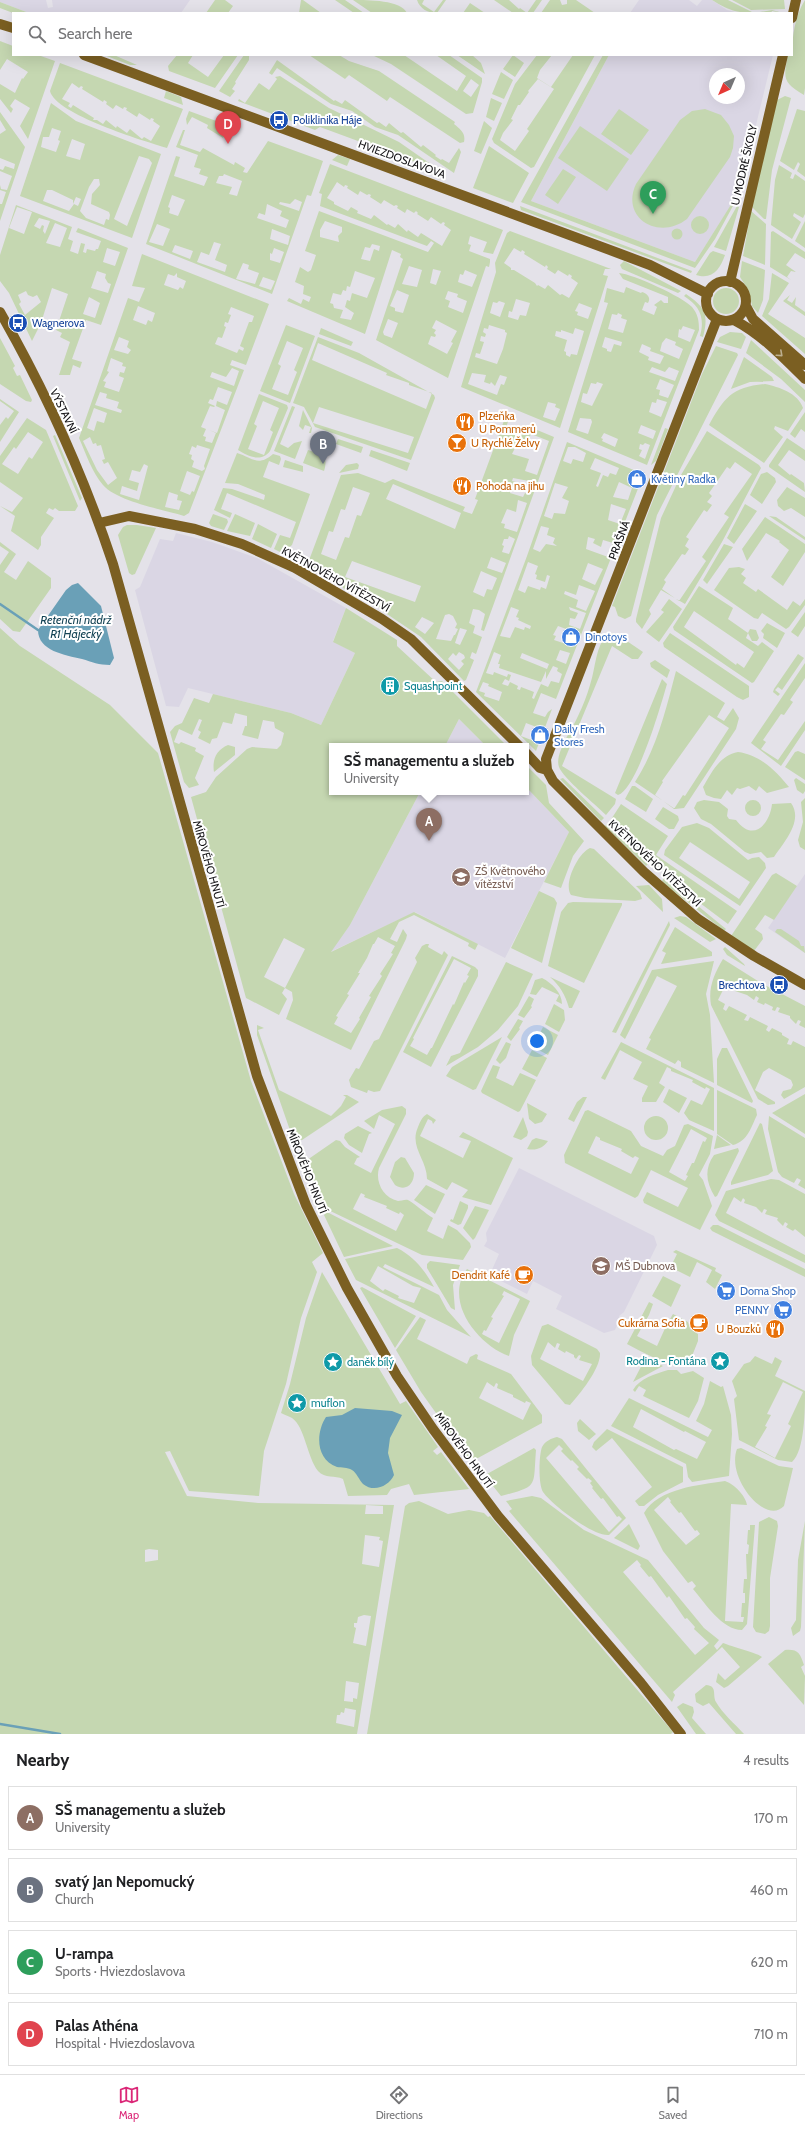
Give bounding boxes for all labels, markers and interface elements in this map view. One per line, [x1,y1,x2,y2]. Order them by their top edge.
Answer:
search box [12,12,793,56]
icon: search [26,23,48,45]
text: Search here [58,25,133,43]
north arrow [709,68,745,104]
bus stop icon: Poliklinika Háje [268,109,290,131]
pin: D [215,111,241,144]
place label: Poliklinika Háje [293,113,362,127]
street label: U MODRÉ ŠKOLY [728,123,760,207]
street label: HVIEZDOSLAVOVA [356,137,448,181]
pin: C [640,181,666,214]
bus stop icon: Wagnerova [7,312,29,334]
place label: Wagnerova [32,316,85,330]
one-way arrow [775,349,783,357]
street label: VÝSTAVNÍ [47,386,81,436]
place label: Plzeňka U Pommerů [479,409,536,436]
restaurant icon: Plzeňka U Pommerů [454,411,476,433]
pin: B [310,431,336,464]
bar icon: U Rychlé Želvy [446,432,468,454]
place label: U Rychlé Želvy [471,436,540,450]
shop icon: Květiny Radka [626,468,648,490]
place label: Květiny Radka [651,472,717,486]
restaurant icon: Pohoda na jihu [451,475,473,497]
place label: Pohoda na jihu [476,479,545,493]
street label: PRAŠNÁ [605,518,633,561]
street label: KVĚTNOVÉHO VÍTĚZSTVÍ [279,543,393,615]
water label: Retenční nádrž R1 Hájecký [40,612,112,641]
shop icon: Dinotoys [560,626,582,648]
place label: Dinotoys [585,630,627,644]
building icon: Squashpoint [379,675,401,697]
place label: Squashpoint [404,679,463,693]
place label: Daily Fresh Stores [554,722,605,749]
shop icon: Daily Fresh Stores [529,724,551,746]
popup [329,743,529,795]
text: SŠ managementu a služeb [344,752,514,770]
text: University [344,770,399,786]
pin: A [416,808,442,841]
street label: KVĚTNOVÉHO VÍTĚZSTVÍ [606,816,704,910]
street label: MÍROVÉHO HNUTÍ [190,819,228,910]
place label: ZŠ Květnového vítězství [475,864,545,891]
school or university icon: ZŠ Květnového vítězství [450,866,472,888]
bus stop icon: Brechtova [768,974,790,996]
place label: Brechtova [718,978,766,992]
your location [527,1031,547,1051]
street label: MÍROVÉHO HNUTÍ [284,1127,330,1216]
school or university icon: MŠ Dubnova [590,1255,612,1277]
place label: MŠ Dubnova [615,1259,676,1273]
cafe icon: Dendrit Kafé [513,1264,535,1286]
place label: Dendrit Kafé [452,1268,510,1282]
supermarket icon: Doma Shop [715,1280,737,1302]
place label: Doma Shop [740,1284,796,1298]
supermarket icon: PENNY [772,1299,794,1321]
place label: PENNY [735,1303,770,1317]
cafe icon: Cukrárna Sofia [688,1312,710,1334]
place label: Cukrárna Sofia [618,1316,686,1330]
restaurant icon: U Bouzků [764,1318,786,1340]
place label: U Bouzků [716,1322,761,1336]
place icon: Rodina - Fontána [709,1350,731,1372]
place icon: daněk bílý [322,1351,344,1373]
place label: Rodina - Fontána [626,1354,707,1368]
place label: daněk bílý [347,1355,395,1369]
place icon: muflon [286,1392,308,1414]
place label: muflon [311,1396,345,1410]
street label: MÍROVÉHO HNUTÍ [432,1409,496,1491]
text: Nearby [16,1750,69,1770]
text: 4 results [743,1752,789,1768]
text: SŠ managementu a služeb [55,1801,226,1819]
text: A [26,1810,34,1826]
text: 170 m [754,1810,788,1826]
text: University [55,1819,110,1835]
text: svatý Jan Nepomucký [55,1873,195,1891]
text: B [26,1882,34,1898]
text: 460 m [750,1882,788,1898]
text: Church [55,1891,94,1907]
text: U-rampa [55,1945,113,1963]
text: C [26,1954,34,1970]
text: 620 m [750,1954,788,1970]
text: Sports · Hviezdoslavova [55,1963,185,1979]
text: Palas Athéna [55,2017,138,2035]
text: D [25,2026,35,2042]
text: 710 m [754,2026,788,2042]
text: Hospital · Hviezdoslavova [55,2035,195,2051]
tab: Map [118,2084,140,2122]
tab: Directions [376,2084,423,2122]
tab: Saved [659,2084,687,2122]

